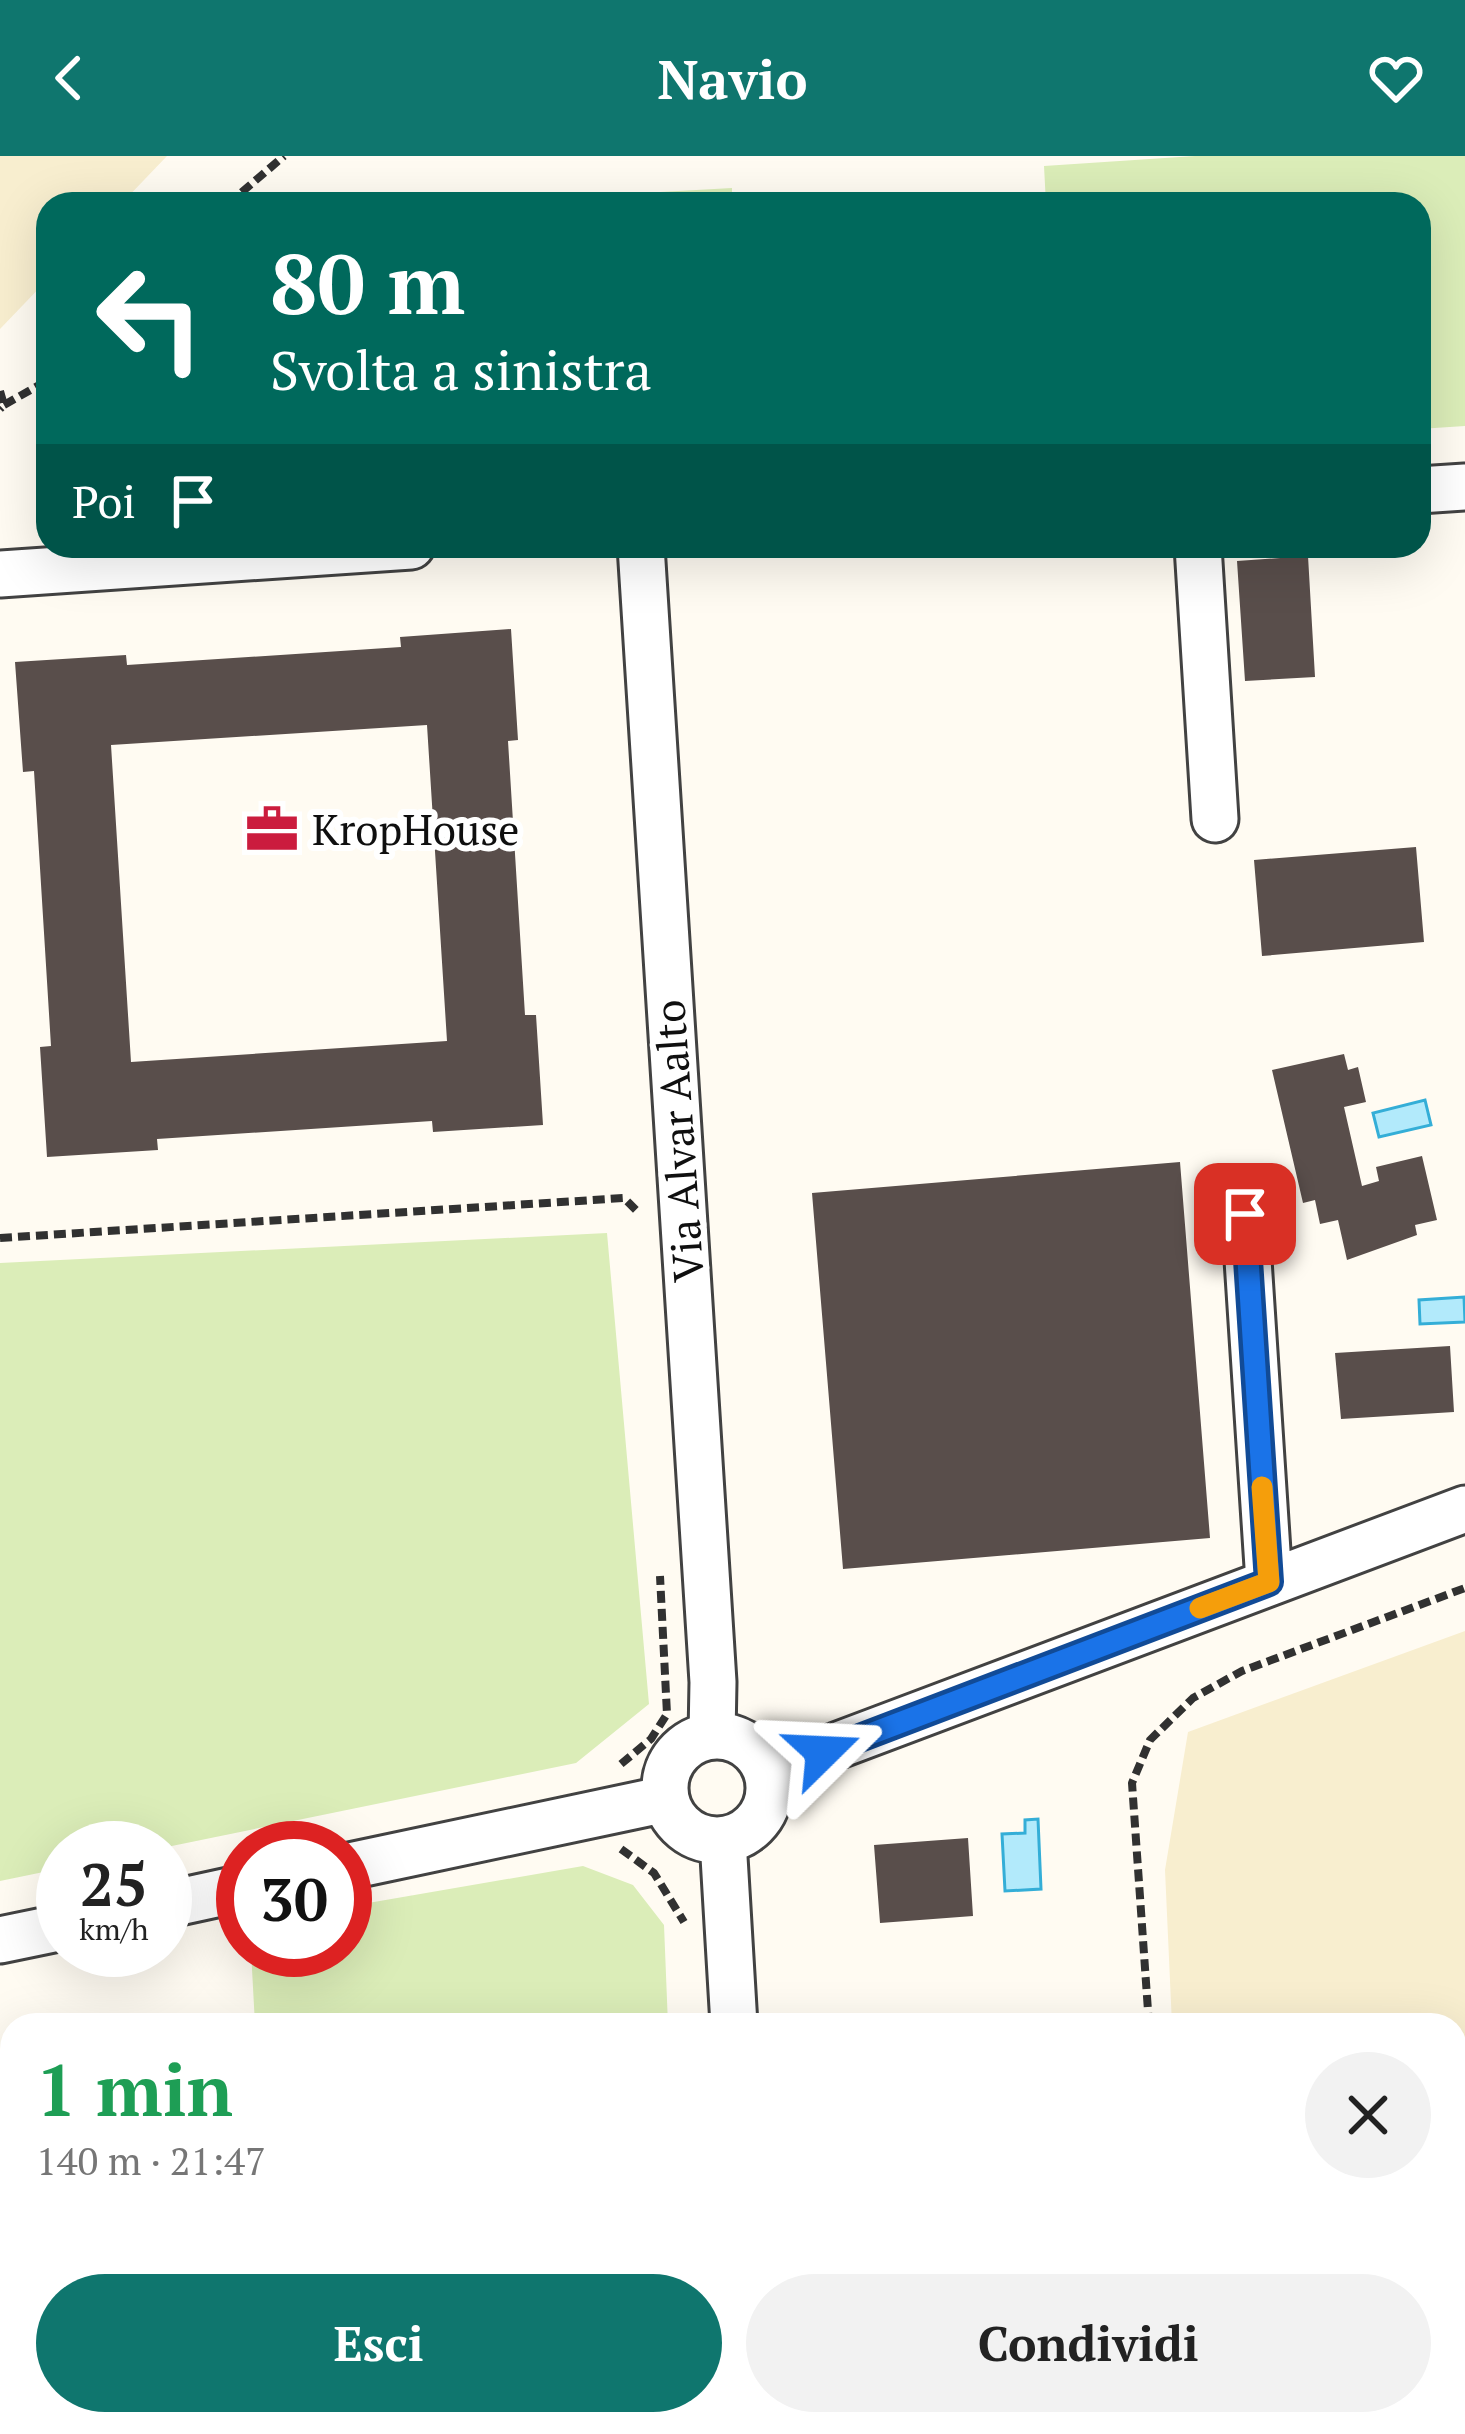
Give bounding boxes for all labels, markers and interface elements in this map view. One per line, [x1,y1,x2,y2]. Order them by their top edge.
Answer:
text: Navio [657,43,808,114]
icon: back [36,45,102,111]
icon: heart [1363,45,1429,111]
text: 80 m [270,227,465,338]
icon: left [72,240,228,396]
text: Svolta a sinistra [270,334,652,405]
icon: arrive [160,468,226,534]
text: Poi [72,471,136,531]
office icon: KropHouse [243,800,301,858]
place label: KropHouse [312,801,519,857]
street label: Via Alvar Aalto [640,998,716,1284]
pin [1194,1163,1296,1265]
icon: arrive [1212,1181,1278,1247]
position arrow [760,1689,886,1815]
speed limit sign: 30 [216,1821,372,1977]
text: 25 [80,1844,148,1923]
text: km/h [79,1909,149,1949]
text: 1 min [36,2041,233,2137]
button: close [1305,2052,1431,2178]
text: 140 m · 21:47 [36,2134,266,2186]
button: Esci [36,2274,722,2412]
button: Condividi [746,2274,1431,2412]

